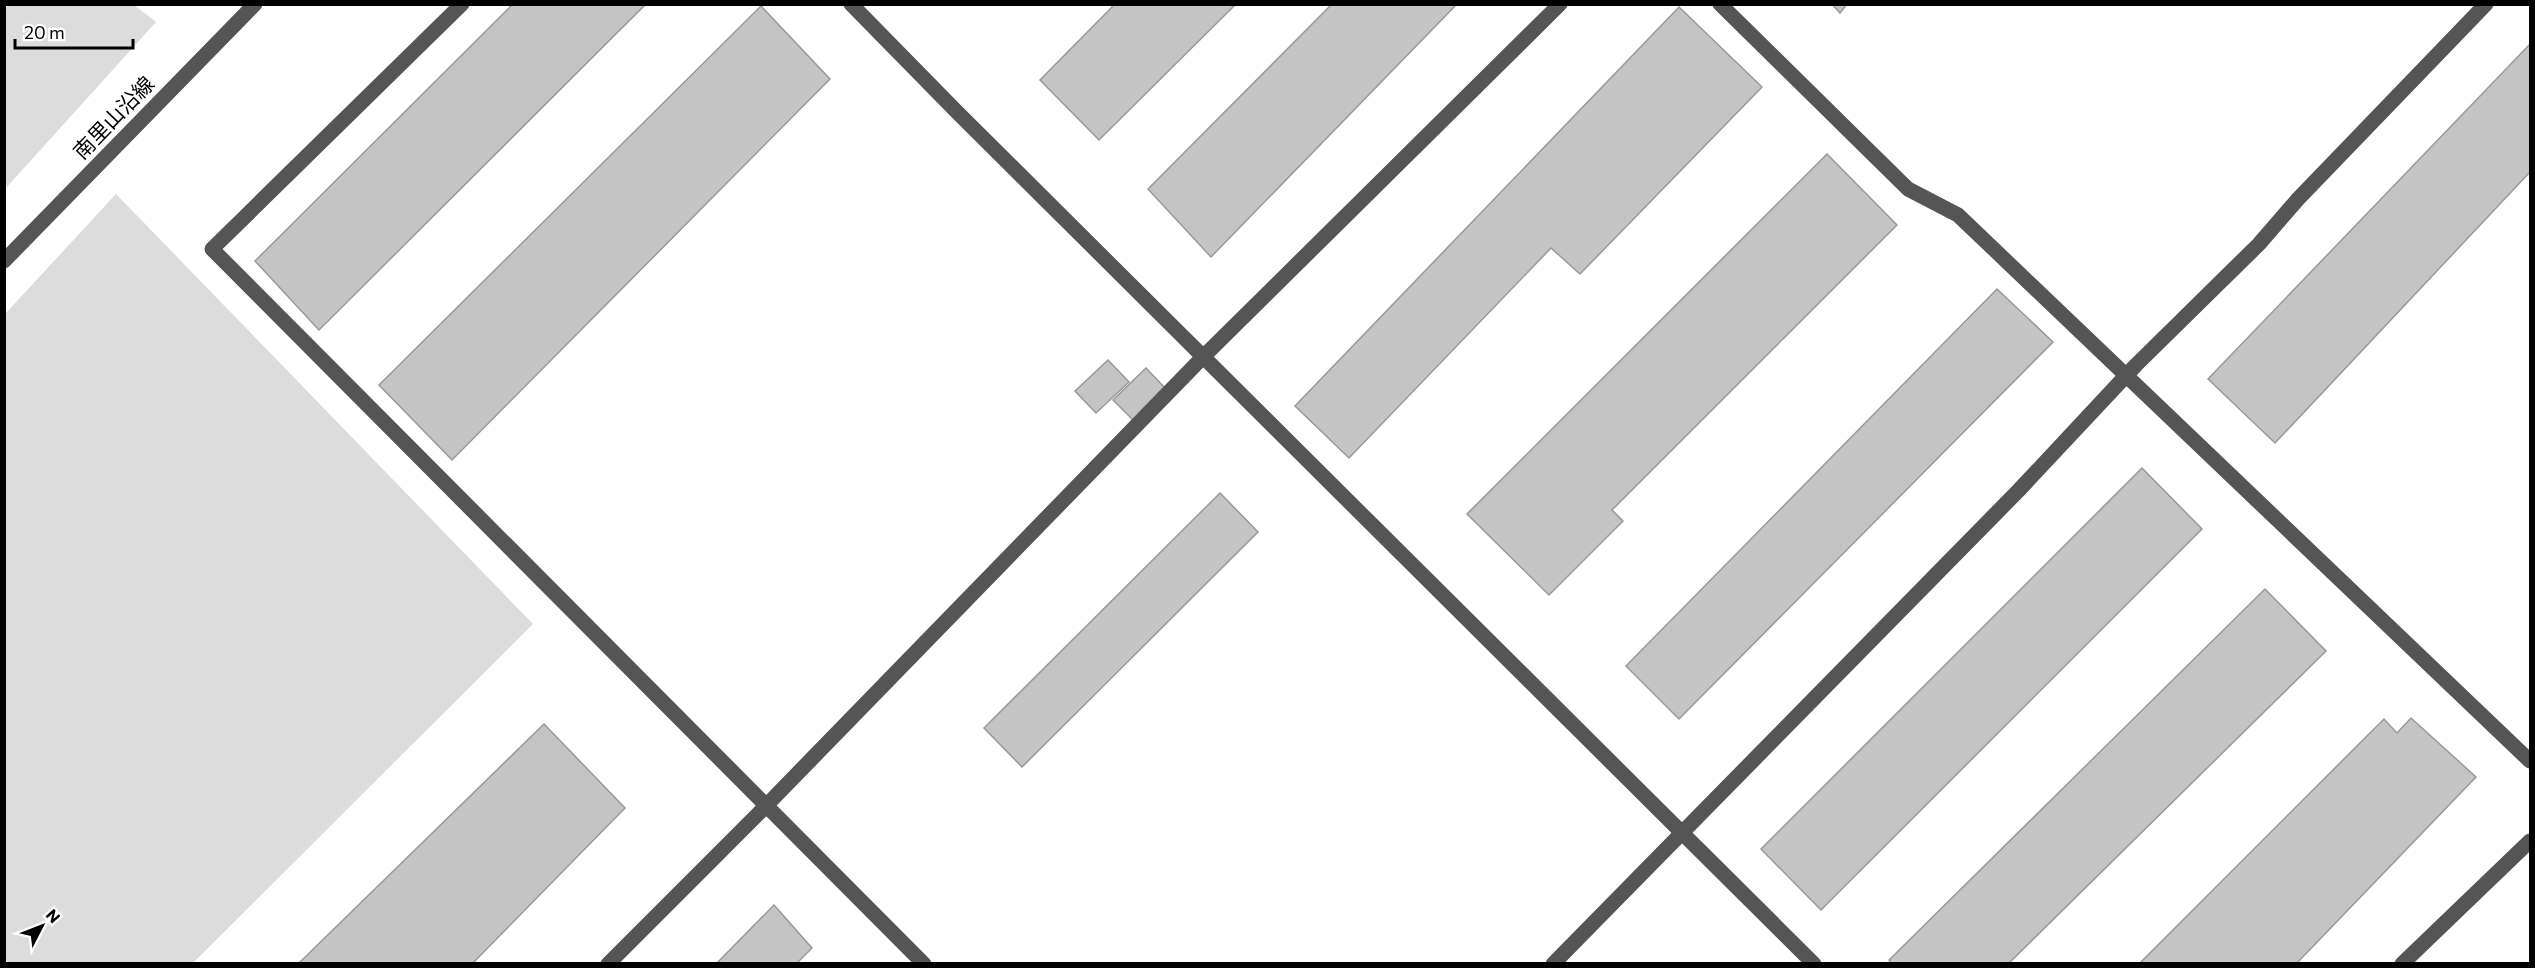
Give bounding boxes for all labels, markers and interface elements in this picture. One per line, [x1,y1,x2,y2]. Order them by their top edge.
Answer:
scale bar [15,12,134,50]
text: 20 m [24,21,65,43]
street label: 南里山沿線 [67,71,158,163]
north arrow [12,896,72,956]
text: N [42,905,65,926]

